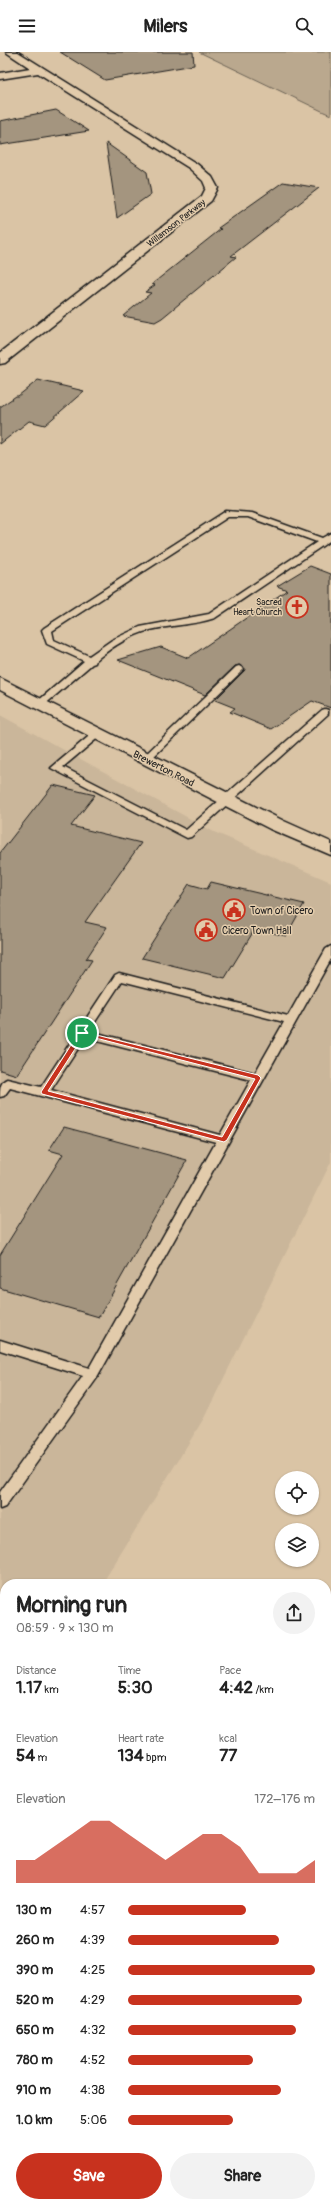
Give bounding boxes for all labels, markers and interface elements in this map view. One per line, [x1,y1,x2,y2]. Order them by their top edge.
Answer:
icon: menu [16,15,38,37]
text: Milers [144,15,187,38]
icon: search [293,15,315,37]
street label: Willamson Parkway [145,197,208,250]
church icon: Sacred Heart Church [284,594,310,620]
place label: Sacred Heart Church [233,597,282,618]
street label: Brewerton Road [131,748,196,789]
public building icon: Town of Cicero [221,897,247,923]
place label: Town of Cicero [250,905,314,917]
public building icon: Cicero Town Hall [193,917,219,943]
place label: Cicero Town Hall [222,925,292,937]
pin [65,1016,99,1050]
icon: arrive [71,1022,93,1044]
map controls [275,1471,319,1567]
button: locate [275,1471,319,1515]
button: layers [275,1523,319,1567]
text: Morning run [16,1591,127,1619]
button: share [273,1592,315,1634]
text: 08:59 · 9 × 130 m [16,1620,114,1636]
text: Distance [16,1664,56,1677]
text: Time [118,1664,141,1677]
text: Pace [219,1664,241,1677]
text: 1.17 [16,1677,42,1698]
text: 5:30 [118,1677,153,1698]
text: 4:42 [219,1677,253,1698]
text: km [42,1683,59,1696]
text: /km [253,1683,274,1696]
text: Elevation [16,1732,58,1745]
text: Heart rate [118,1732,164,1745]
text: kcal [219,1732,237,1745]
text: 54 [16,1745,35,1766]
text: 134 [118,1745,144,1766]
text: 77 [219,1745,237,1766]
text: m [35,1751,47,1764]
text: bpm [144,1751,166,1764]
text: Elevation [16,1791,66,1807]
text: 172–176 m [254,1791,315,1807]
text: 130 m [16,1902,52,1918]
text: 4:57 [80,1902,105,1918]
text: 260 m [16,1932,54,1948]
text: 4:39 [80,1932,105,1948]
text: 390 m [16,1962,53,1978]
text: 4:25 [80,1962,105,1978]
text: 520 m [16,1992,54,2008]
text: 4:29 [80,1992,105,2008]
text: 650 m [16,2022,54,2038]
text: 4:32 [80,2022,106,2038]
text: 780 m [16,2052,53,2068]
text: 4:52 [80,2052,105,2068]
text: 910 m [16,2082,51,2098]
text: 4:38 [80,2082,105,2098]
text: 1.0 km [16,2112,53,2128]
text: 5:06 [80,2112,107,2128]
button: Save [16,2153,162,2199]
button: Share [170,2153,315,2199]

